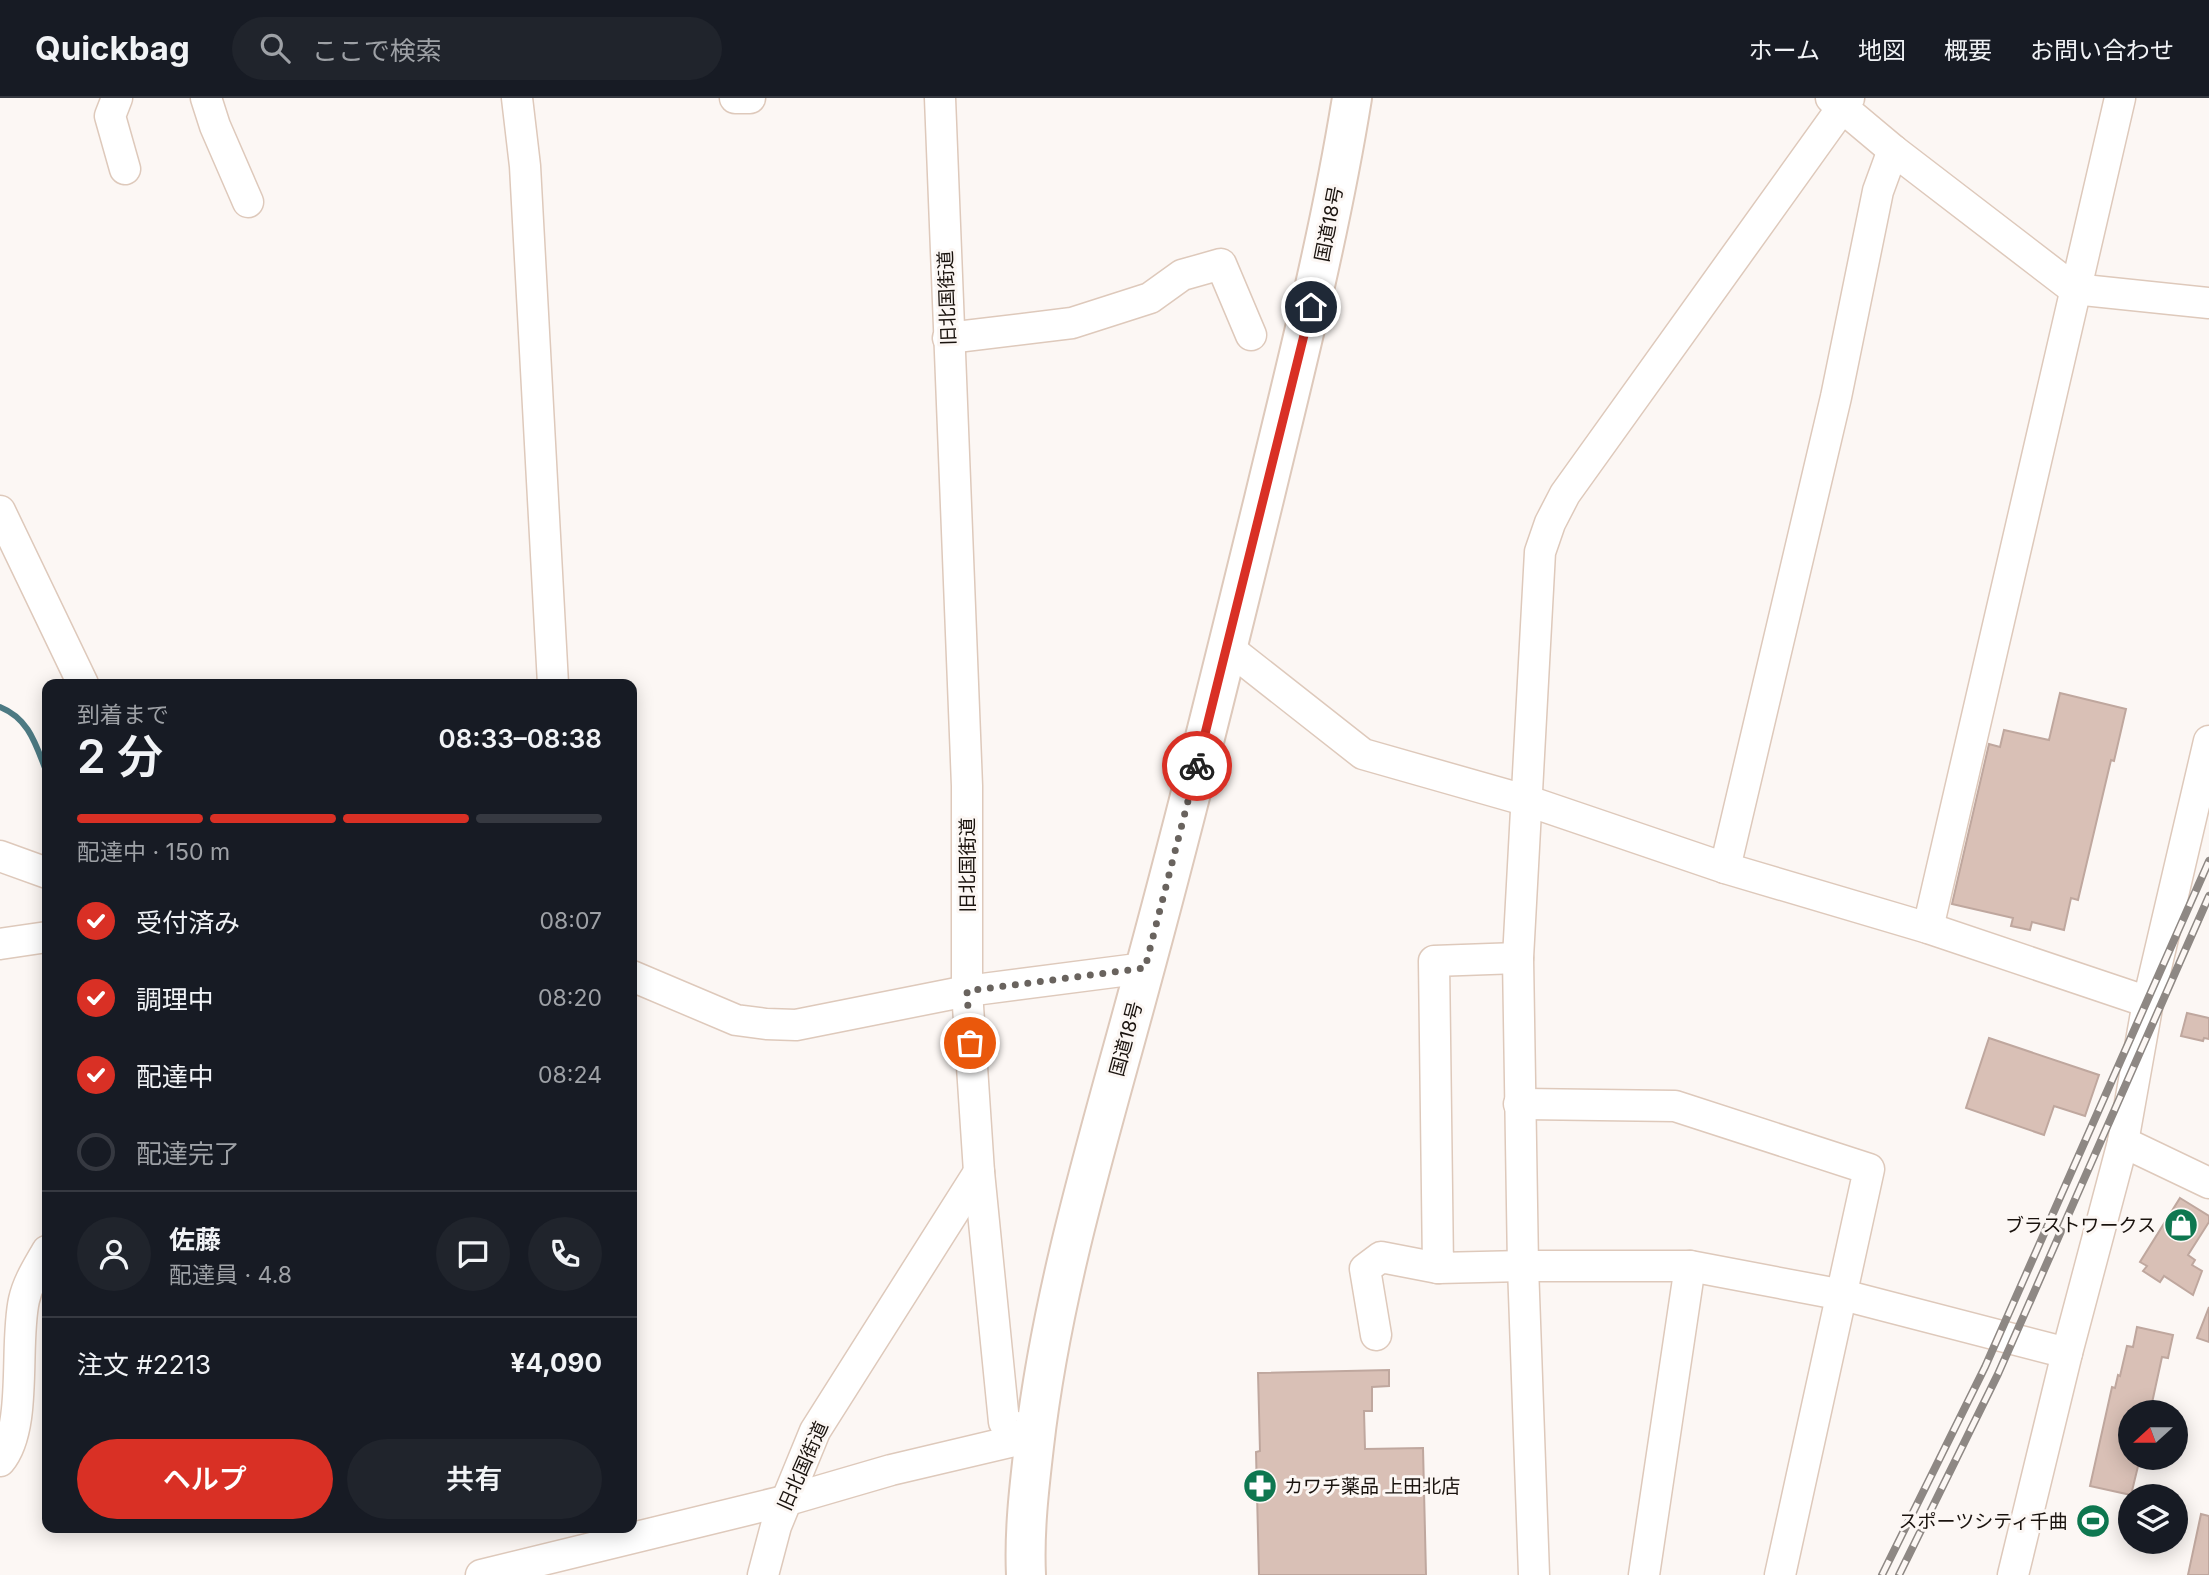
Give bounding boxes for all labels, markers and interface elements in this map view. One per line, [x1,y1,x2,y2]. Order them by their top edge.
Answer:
search box [232,17,722,80]
text: Quickbag [35,28,190,68]
icon: search [256,29,294,67]
text: ここで検索 [312,35,442,66]
text: ホーム [1749,36,1820,65]
text: 地図 [1858,36,1906,65]
text: 概要 [1944,36,1992,65]
text: お問い合わせ [2030,36,2174,65]
street label: 国道18号 [1310,184,1348,264]
street label: 旧北国街道 [934,250,960,346]
pin [1281,277,1341,337]
icon: home [1292,288,1330,326]
text: 到着まで [77,701,169,729]
text: 08:33–08:38 [439,723,602,754]
text: 2 分 [77,728,163,784]
courier [1162,731,1232,801]
icon: bike [1178,747,1216,785]
street label: 旧北国街道 [956,817,979,913]
text: 配達中 · 150 m [77,838,230,866]
icon: check [77,902,115,940]
text: 受付済み [136,907,240,938]
text: 08:07 [540,907,602,935]
icon: check [77,979,115,1017]
text: 調理中 [136,984,214,1015]
text: 08:20 [538,984,602,1012]
street label: 国道18号 [1105,999,1147,1079]
pin [940,1013,1000,1073]
icon: bag [951,1024,989,1062]
icon: check [77,1056,115,1094]
text: 配達中 [136,1061,214,1092]
text: 08:24 [538,1061,602,1089]
text: 配達完了 [136,1138,240,1169]
shop icon: ブラストワークス [2162,1206,2200,1244]
place label: ブラストワークス [2005,1214,2156,1237]
button: person [77,1217,151,1291]
button: chat [436,1217,510,1291]
button: phone [528,1217,602,1291]
text: 佐藤 [169,1224,221,1255]
text: 配達員 · 4.8 [169,1261,292,1289]
text: ¥4,090 [511,1347,602,1378]
text: 注文 #2213 [77,1349,211,1380]
north arrow [2118,1400,2188,1470]
map controls [2118,1400,2188,1554]
street label: 旧北国街道 [773,1418,833,1514]
button: ヘルプ [77,1439,333,1519]
button: 共有 [347,1439,602,1519]
pharmacy icon: カワチ薬品 上田北店 [1241,1467,1279,1505]
place label: カワチ薬品 上田北店 [1284,1475,1460,1498]
button: layers [2118,1484,2188,1554]
sports icon: スポーツシティ千曲 [2074,1502,2112,1540]
place label: スポーツシティ千曲 [1899,1510,2068,1533]

